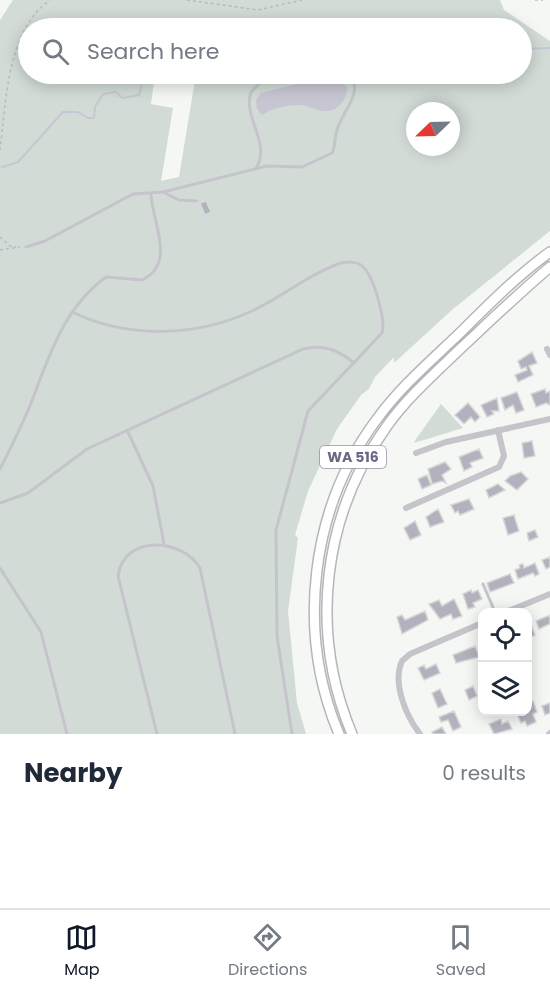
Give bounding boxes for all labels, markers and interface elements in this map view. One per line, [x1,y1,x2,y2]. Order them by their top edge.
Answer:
search box [18,18,532,84]
icon: search [39,35,72,68]
text: Search here [87,36,220,67]
north arrow [406,102,460,156]
road number: WA 516 [320,446,386,468]
map controls [478,608,532,716]
button: locate [478,608,532,662]
button: layers [478,662,532,716]
text: Nearby [24,755,122,791]
text: 0 results [442,759,526,787]
tab: Map [64,921,100,982]
tab: Directions [228,921,307,982]
tab: Saved [436,921,486,982]

